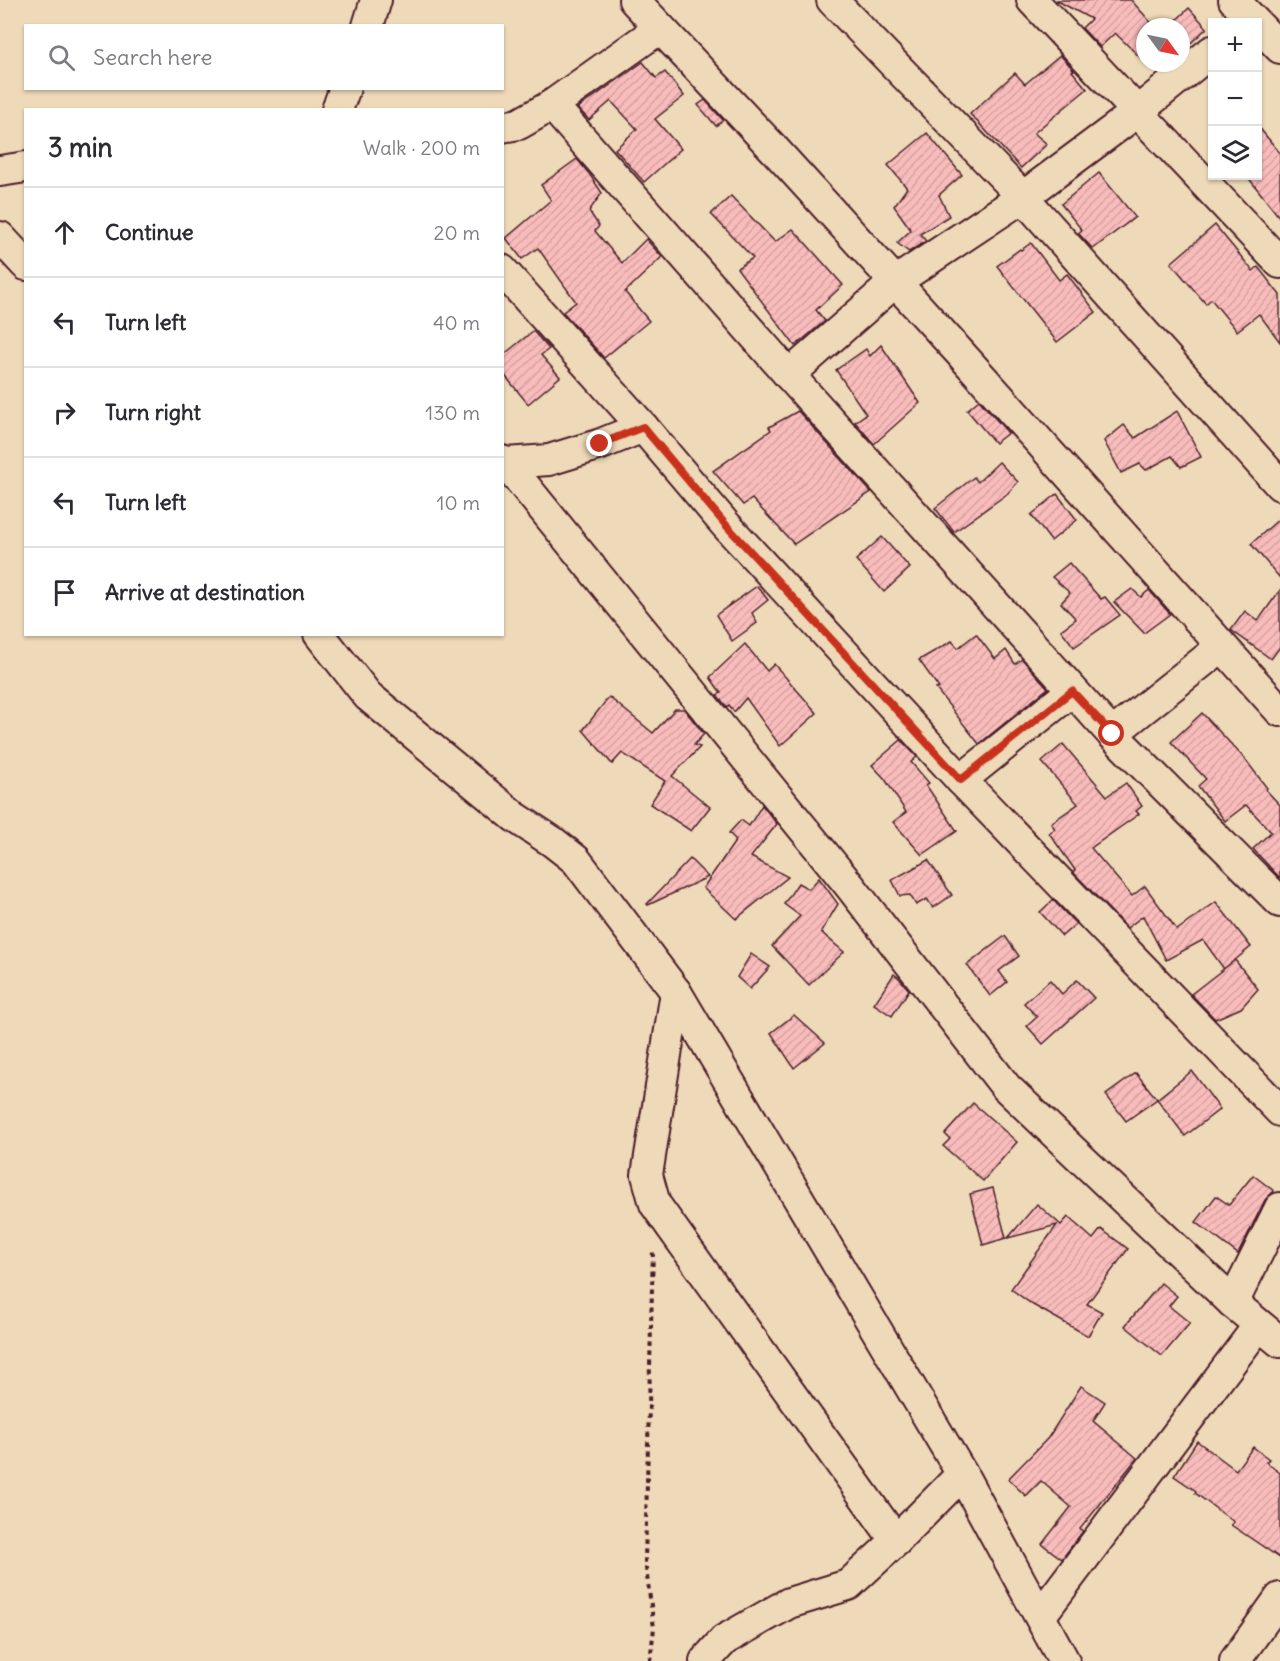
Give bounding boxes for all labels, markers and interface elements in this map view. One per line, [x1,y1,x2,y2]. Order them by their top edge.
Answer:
north arrow [1136,18,1190,72]
map controls [1208,18,1262,180]
button: + [1208,18,1262,72]
search box [24,24,504,90]
icon: search [45,41,78,74]
text: Search here [93,43,212,71]
button: − [1208,72,1262,126]
button: layers [1208,126,1262,180]
text: 3 min [48,131,113,164]
text: Walk · 200 m [363,135,480,160]
icon: ahead [48,216,81,249]
text: Continue [105,218,194,246]
text: 20 m [434,220,480,245]
icon: left [48,306,81,339]
text: Turn left [105,308,186,336]
text: 40 m [433,310,480,335]
icon: right [48,396,81,429]
text: Turn right [105,398,201,426]
text: 130 m [425,400,480,425]
route end [586,430,612,456]
icon: left [48,486,81,519]
text: Turn left [105,488,186,516]
text: 10 m [437,490,480,515]
icon: arrive [48,576,81,609]
text: Arrive at destination [105,578,305,606]
route start [1098,720,1124,746]

